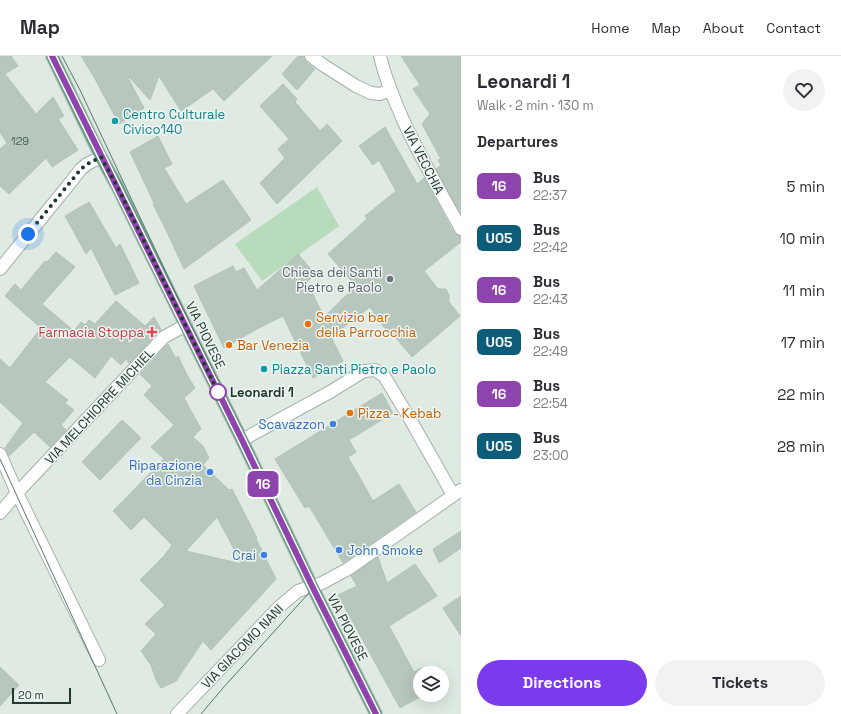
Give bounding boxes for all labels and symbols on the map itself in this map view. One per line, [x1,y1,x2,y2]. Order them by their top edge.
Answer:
place label: Centro Culturale Civico140 [123,106,225,138]
marker: Centro Culturale Civico140 [110,116,120,126]
street label: VIA VECCHIA [399,123,448,197]
house number: 129 [11,134,29,148]
your location [18,224,38,244]
place label: Chiesa dei Santi Pietro e Paolo [282,264,382,296]
marker: Chiesa dei Santi Pietro e Paolo [385,274,395,284]
street label: VIA PIOVESE [182,299,229,372]
place label: Servizio bar della Parrocchia [316,309,417,341]
marker: Servizio bar della Parrocchia [303,319,313,329]
place label: Farmacia Stoppa [38,324,145,341]
marker: Farmacia Stoppa [147,327,157,337]
place label: Bar Venezia [237,337,310,354]
marker: Bar Venezia [224,340,234,350]
street label: VIA MELCHIORRE MICHIEL [41,345,158,468]
place label: Piazza Santi Pietro e Paolo [272,361,436,378]
marker: Piazza Santi Pietro e Paolo [259,364,269,374]
marker: Leonardi 1 [209,383,227,401]
place label: Leonardi 1 [230,384,294,401]
place label: Pizza - Kebab [358,405,441,422]
marker: Pizza - Kebab [345,408,355,418]
place label: Scavazzon [259,416,325,433]
marker: Scavazzon [328,419,338,429]
place label: Riparazione da Cinzia [129,457,203,489]
marker: Riparazione da Cinzia [205,467,215,477]
line badge: 16 [245,471,281,497]
place label: John Smoke [347,542,423,559]
marker: John Smoke [334,545,344,555]
place label: Crai [232,547,256,564]
marker: Crai [259,550,269,560]
street label: VIA PIOVESE [323,591,372,663]
street label: VIA GIACOMO NANI [198,600,287,692]
scale bar [12,686,71,705]

